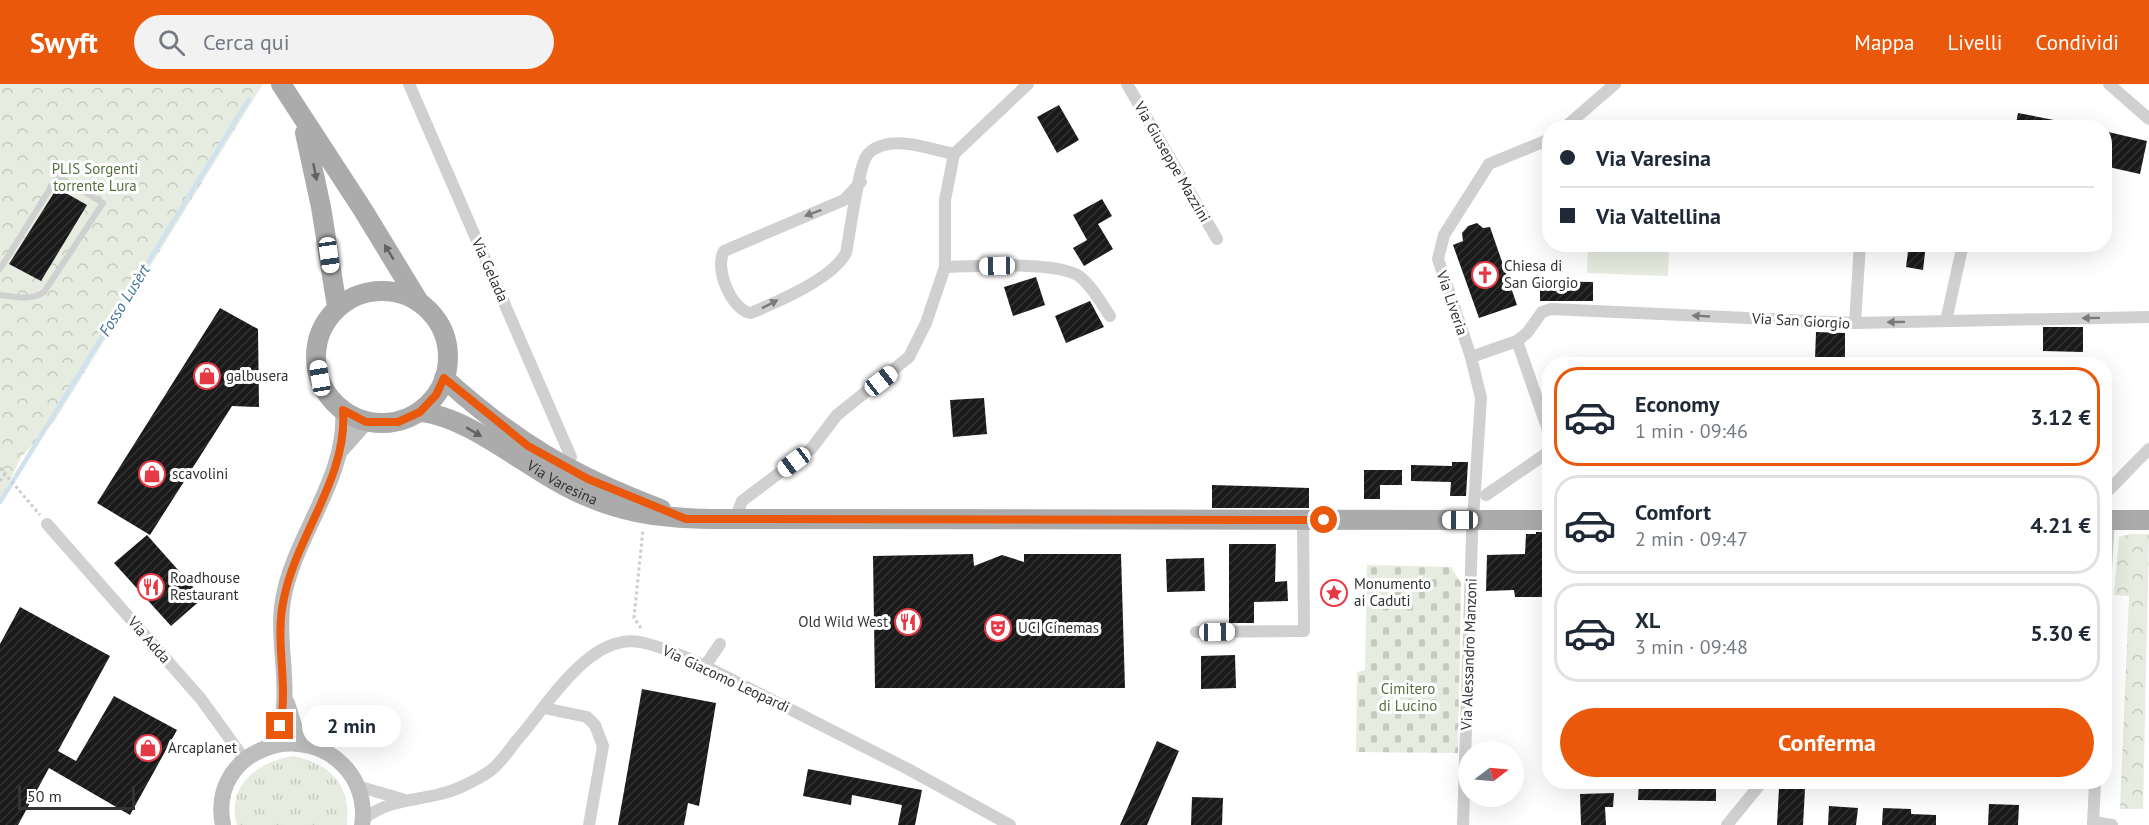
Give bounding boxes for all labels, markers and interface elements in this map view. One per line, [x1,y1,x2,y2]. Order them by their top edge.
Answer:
search box [134,15,554,69]
text: Swyft [30,24,98,61]
icon: search [155,26,188,59]
text: Cerca qui [203,28,290,56]
text: Mappa [1854,29,1914,56]
text: Livelli [1947,29,2002,56]
text: Condividi [2035,29,2119,56]
street label: Via Giuseppe Mazzini [1130,97,1215,225]
text: Via Varesina [1596,144,1711,172]
park label: PLIS Sorgenti torrente Lura [52,159,138,195]
one-way arrow [311,163,320,182]
text: Via Valtellina [1596,202,1721,230]
one-way arrow [804,209,822,219]
street label: Via Gelada [468,234,513,305]
car [318,236,340,274]
one-way arrow [383,244,394,260]
place label: Chiesa di San Giorgio [1504,256,1578,292]
car [979,257,1015,275]
water label: Fosso Lusèrt [94,260,154,340]
church icon: Chiesa di San Giorgio [1470,260,1500,290]
street label: Via Liveria [1432,267,1472,338]
one-way arrow [761,300,779,310]
street label: Via San Giorgio [1751,308,1850,333]
one-way arrow [1691,312,1710,321]
one-way arrow [2081,314,2100,323]
one-way arrow [1886,318,1905,327]
car [308,359,332,397]
shop icon: galbusera [192,361,222,391]
car [861,363,901,399]
place label: galbusera [226,366,289,385]
icon: car [1563,390,1617,444]
text: Economy [1635,390,1719,418]
text: 3.12 € [2030,403,2091,431]
text: 1 min · 09:46 [1635,418,1748,444]
one-way arrow [466,427,482,438]
car [774,444,814,480]
street label: Via Varesina [523,455,600,509]
shop icon: scavolini [137,459,167,489]
place label: scavolini [172,464,228,483]
icon: car [1563,498,1617,552]
text: Comfort [1635,498,1711,526]
route start [1310,506,1337,533]
car [1442,511,1478,529]
text: 4.21 € [2030,511,2091,539]
text: 2 min · 09:47 [1635,526,1748,552]
place label: Roadhouse Restaurant [170,568,240,604]
restaurant icon: Roadhouse Restaurant [136,572,166,602]
place label: Monumento ai Caduti [1354,574,1431,610]
place icon: Monumento ai Caduti [1319,578,1349,608]
street label: Via Alessandro Manzoni [1456,578,1481,731]
icon: car [1563,606,1617,660]
text: XL [1635,606,1660,634]
restaurant icon: Old Wild West [893,607,923,637]
street label: Via Adda [123,612,175,667]
place label: Old Wild West [798,612,888,631]
theatre icon: UCI Cinemas [983,613,1013,643]
place label: UCI Cinemas [1018,618,1099,637]
text: 5.30 € [2030,619,2091,647]
car [1199,623,1235,641]
text: 3 min · 09:48 [1635,634,1748,660]
street label: Via Giacomo Leopardi [659,640,793,716]
park label: Cimitero di Lucino [1379,679,1437,715]
callout: 2 min [301,705,400,747]
button: Conferma [1560,708,2094,777]
route end [266,712,293,739]
text: 2 min [327,713,376,739]
shop icon: Arcaplanet [133,733,163,763]
place label: Arcaplanet [168,738,237,757]
north arrow [1458,741,1524,807]
map controls [1458,741,1524,807]
scale bar [18,783,135,810]
text: 50 m [27,786,62,806]

